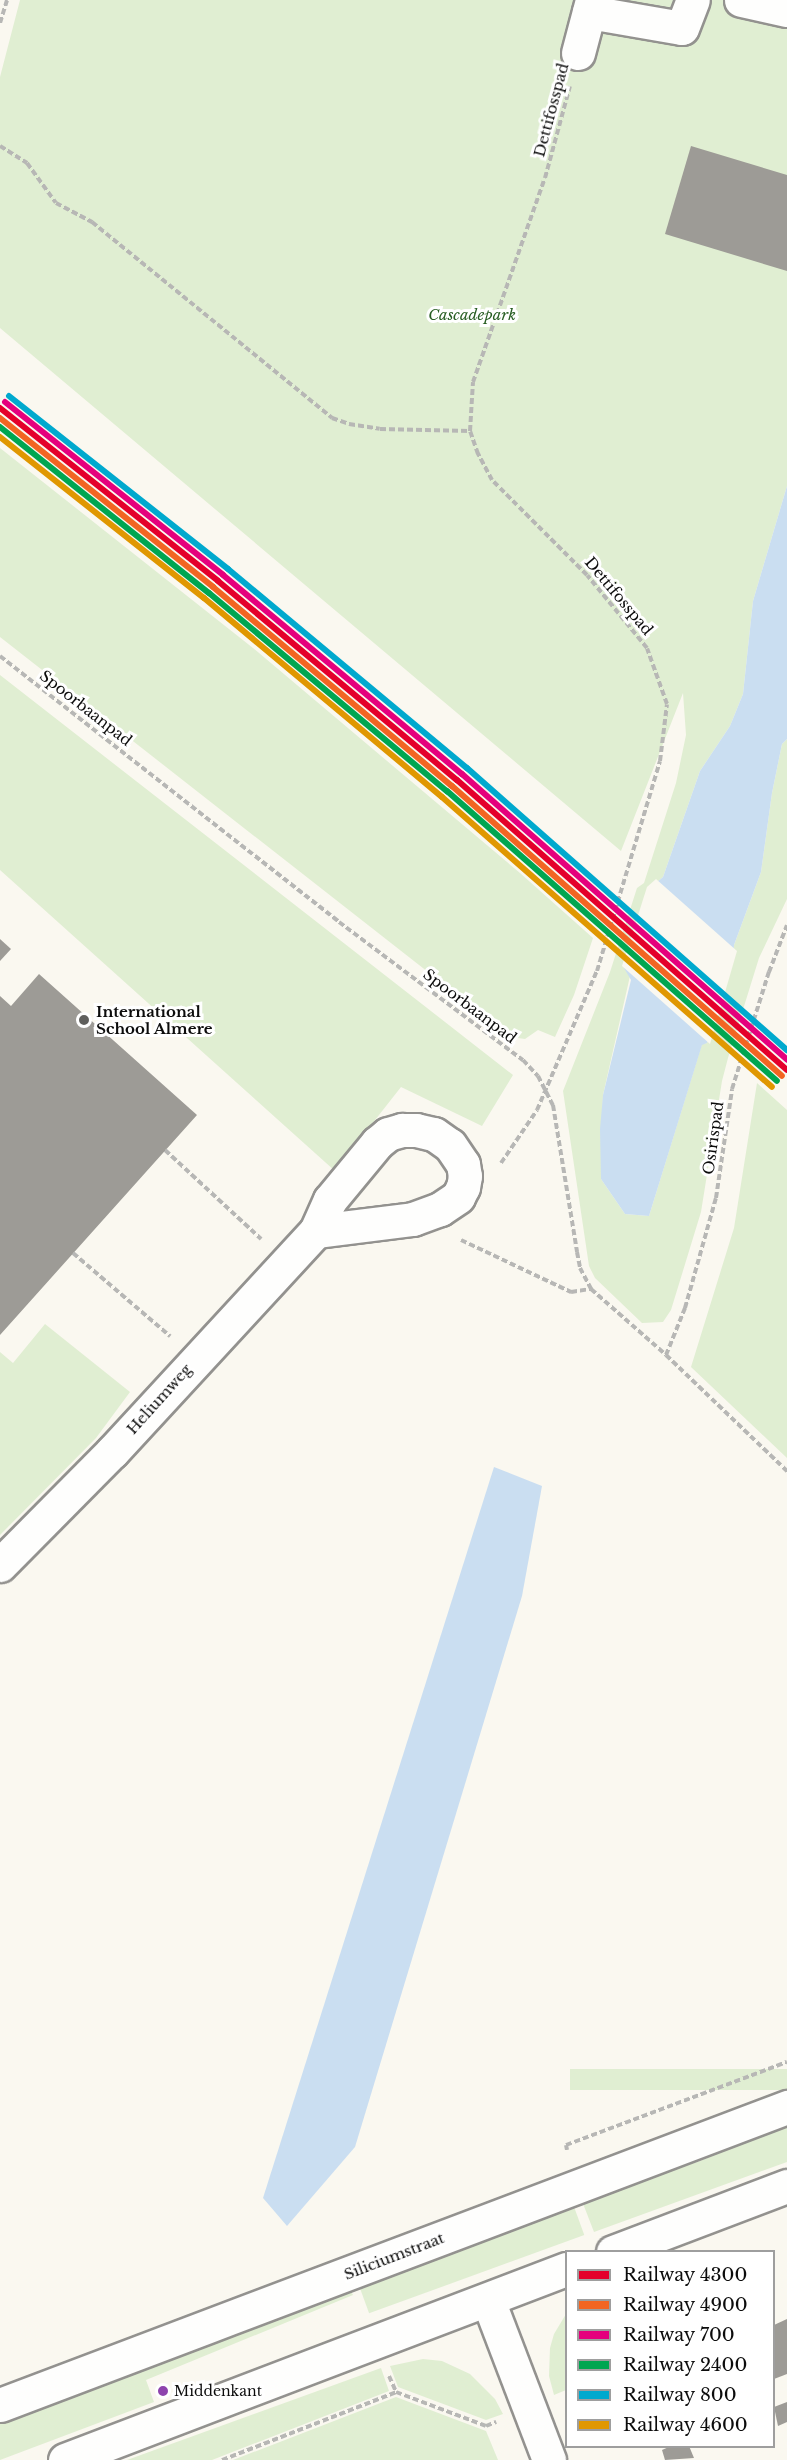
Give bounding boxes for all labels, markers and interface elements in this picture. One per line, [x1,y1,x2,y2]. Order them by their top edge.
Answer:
street label: Dettifosspad [530,61,572,159]
park label: Cascadepark [428,306,516,324]
street label: Dettifosspad [581,553,657,639]
street label: Spoorbaanpad [36,666,136,750]
street label: Spoorbaanpad [420,965,520,1047]
place label: International School Almere [96,1002,213,1037]
marker: International School Almere [77,1013,91,1027]
street label: Osirispad [699,1100,727,1176]
street label: Heliumweg [123,1360,195,1438]
street label: Siliciumstraat [341,2229,447,2283]
legend [565,2250,775,2448]
text: Railway 4300 [623,2264,747,2286]
text: Railway 4900 [623,2294,748,2316]
text: Railway 700 [623,2324,735,2346]
text: Railway 2400 [623,2354,747,2376]
place label: Middenkant [174,2383,262,2399]
text: Railway 800 [623,2384,737,2406]
marker: Middenkant [157,2385,169,2397]
text: Railway 4600 [623,2414,748,2436]

